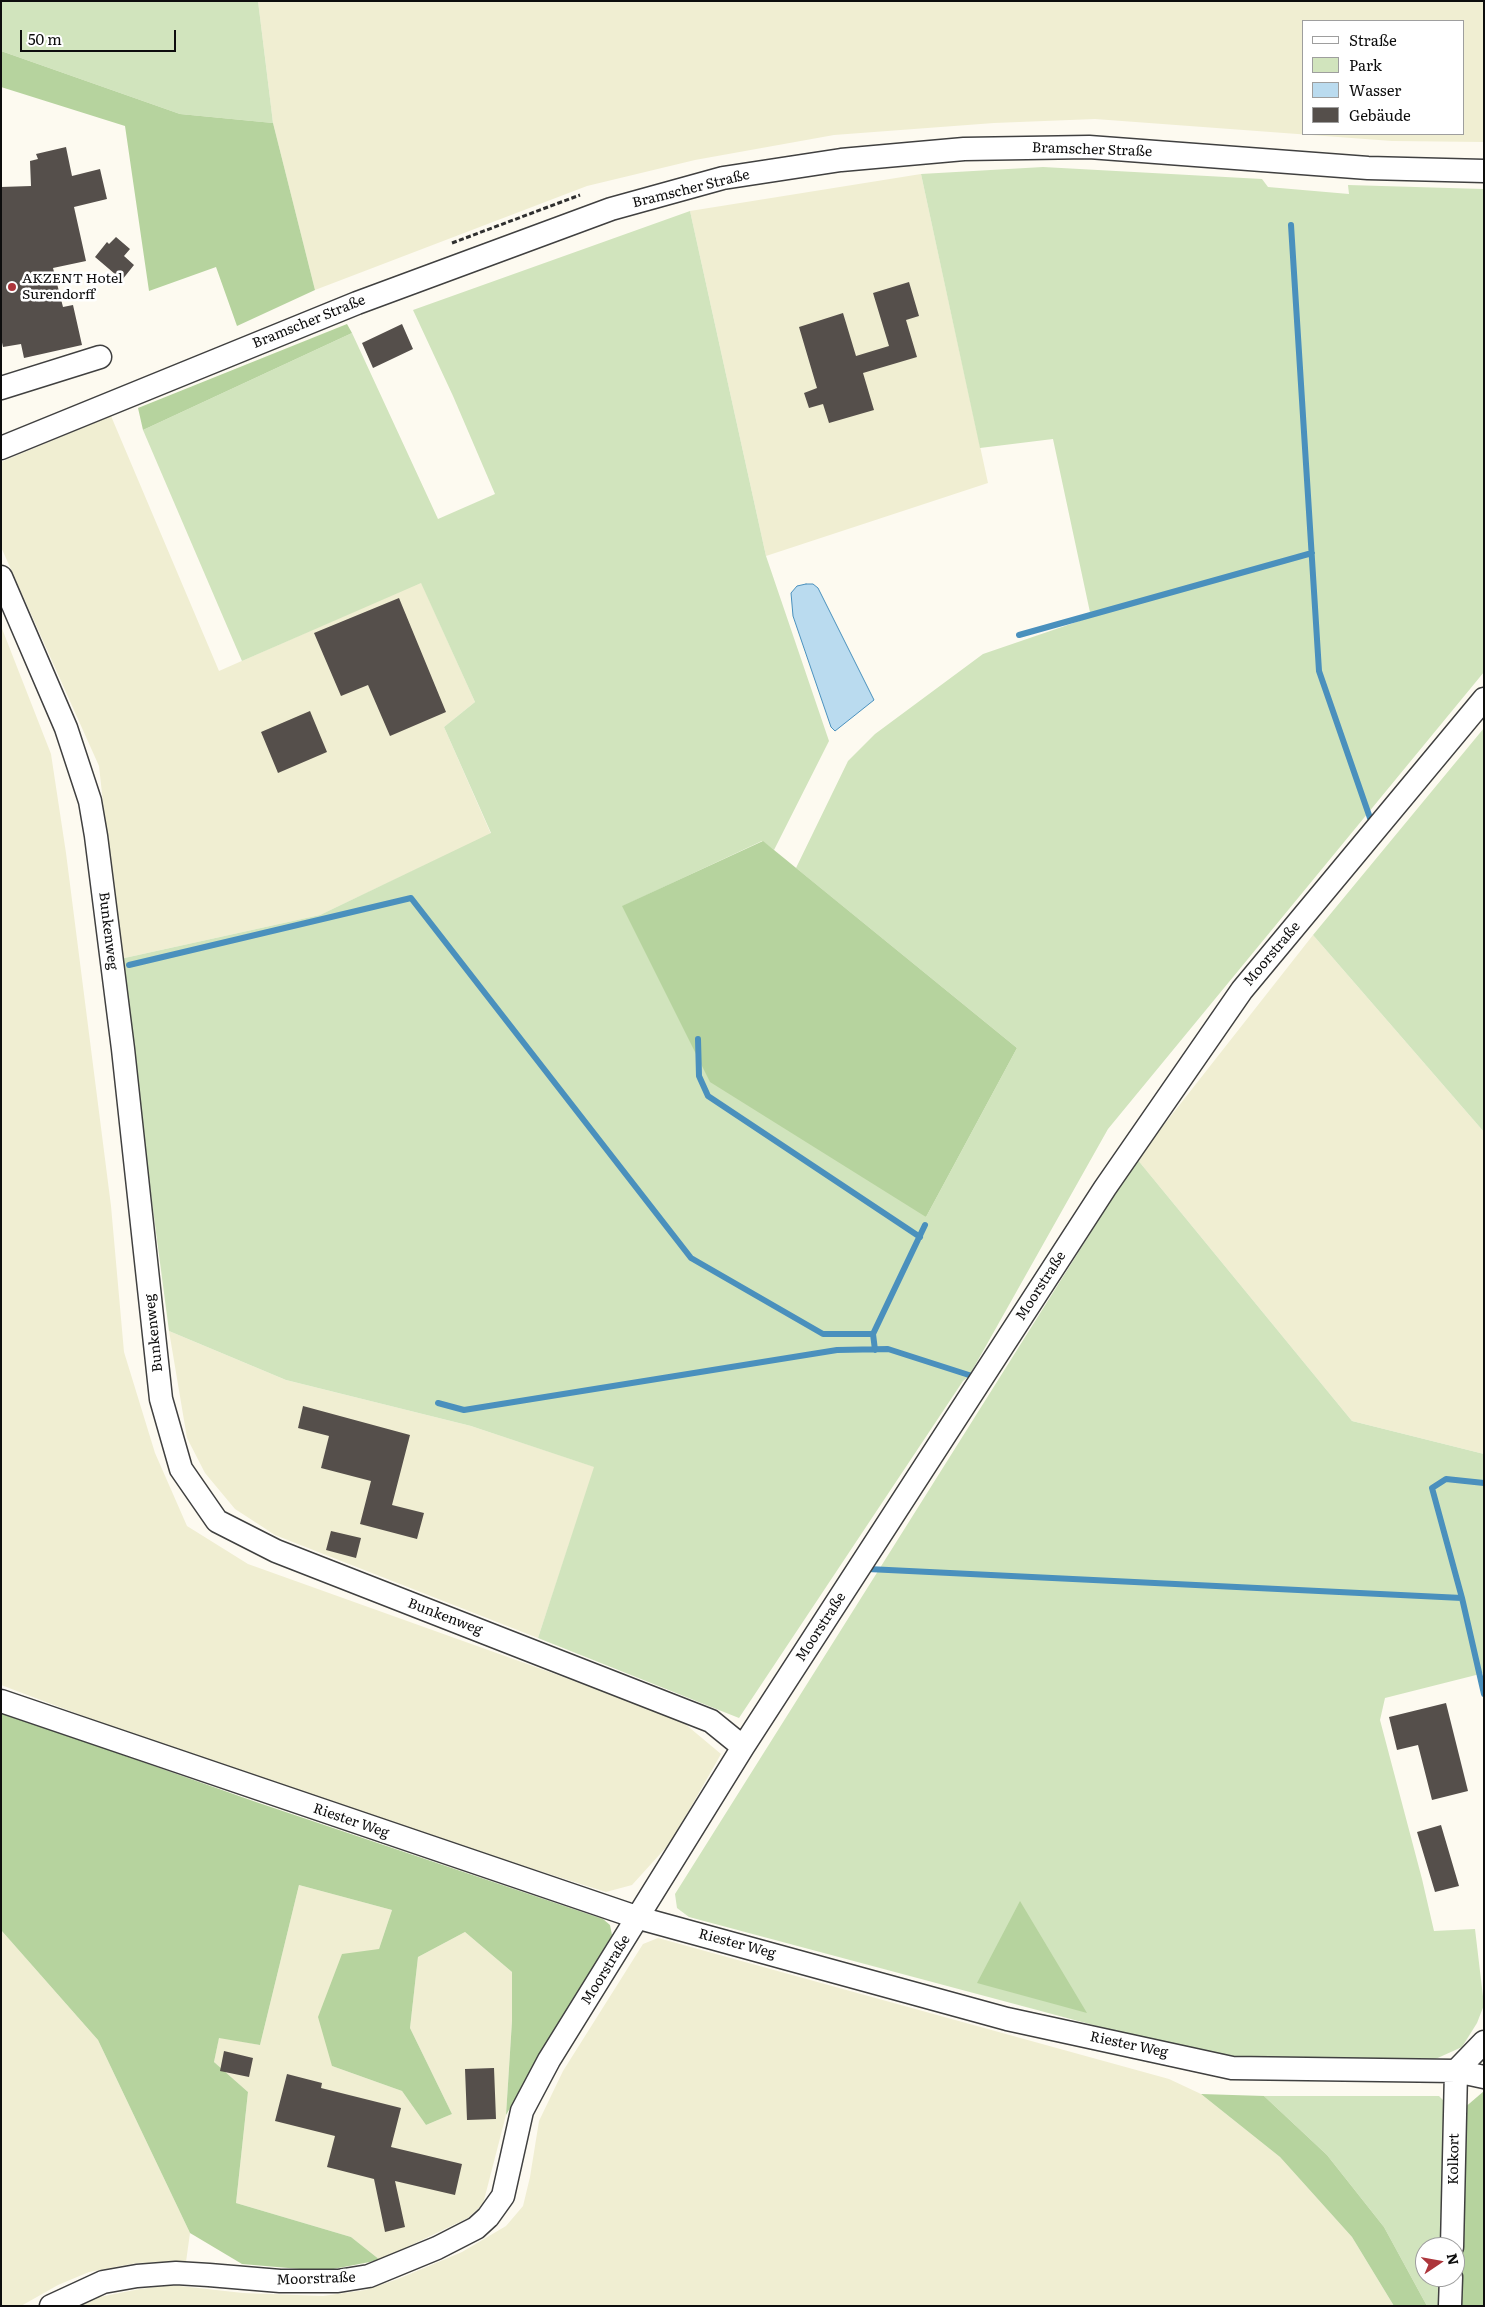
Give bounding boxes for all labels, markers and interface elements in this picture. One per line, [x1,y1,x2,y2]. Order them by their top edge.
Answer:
scale bar [22,20,179,52]
legend [1302,20,1465,135]
text: 50 m [28,27,62,50]
text: Straße [1349,28,1397,51]
text: Park [1349,53,1382,76]
text: Wasser [1349,78,1401,101]
text: Gebäude [1349,103,1411,126]
street label: Bramscher Straße [1032,140,1152,160]
street label: Bramscher Straße [631,166,751,212]
place label: AKZENT Hotel Surendorff [22,271,123,304]
marker: AKZENT Hotel Surendorff [6,281,18,293]
street label: Bramscher Straße [250,292,368,352]
street label: Bunkenweg [95,891,121,971]
street label: Moorstraße [1240,918,1304,990]
street label: Moorstraße [1012,1248,1070,1324]
street label: Bunkenweg [142,1293,166,1373]
street label: Moorstraße [792,1589,850,1665]
street label: Bunkenweg [405,1595,485,1639]
street label: Riester Weg [311,1800,391,1842]
street label: Riester Weg [697,1926,777,1962]
street label: Moorstraße [578,1932,634,2008]
street label: Riester Weg [1088,2029,1170,2061]
street label: Kolkort [1445,2133,1463,2185]
north arrow [1415,2237,1465,2287]
text: N [1443,2251,1465,2267]
street label: Moorstraße [276,2269,356,2289]

